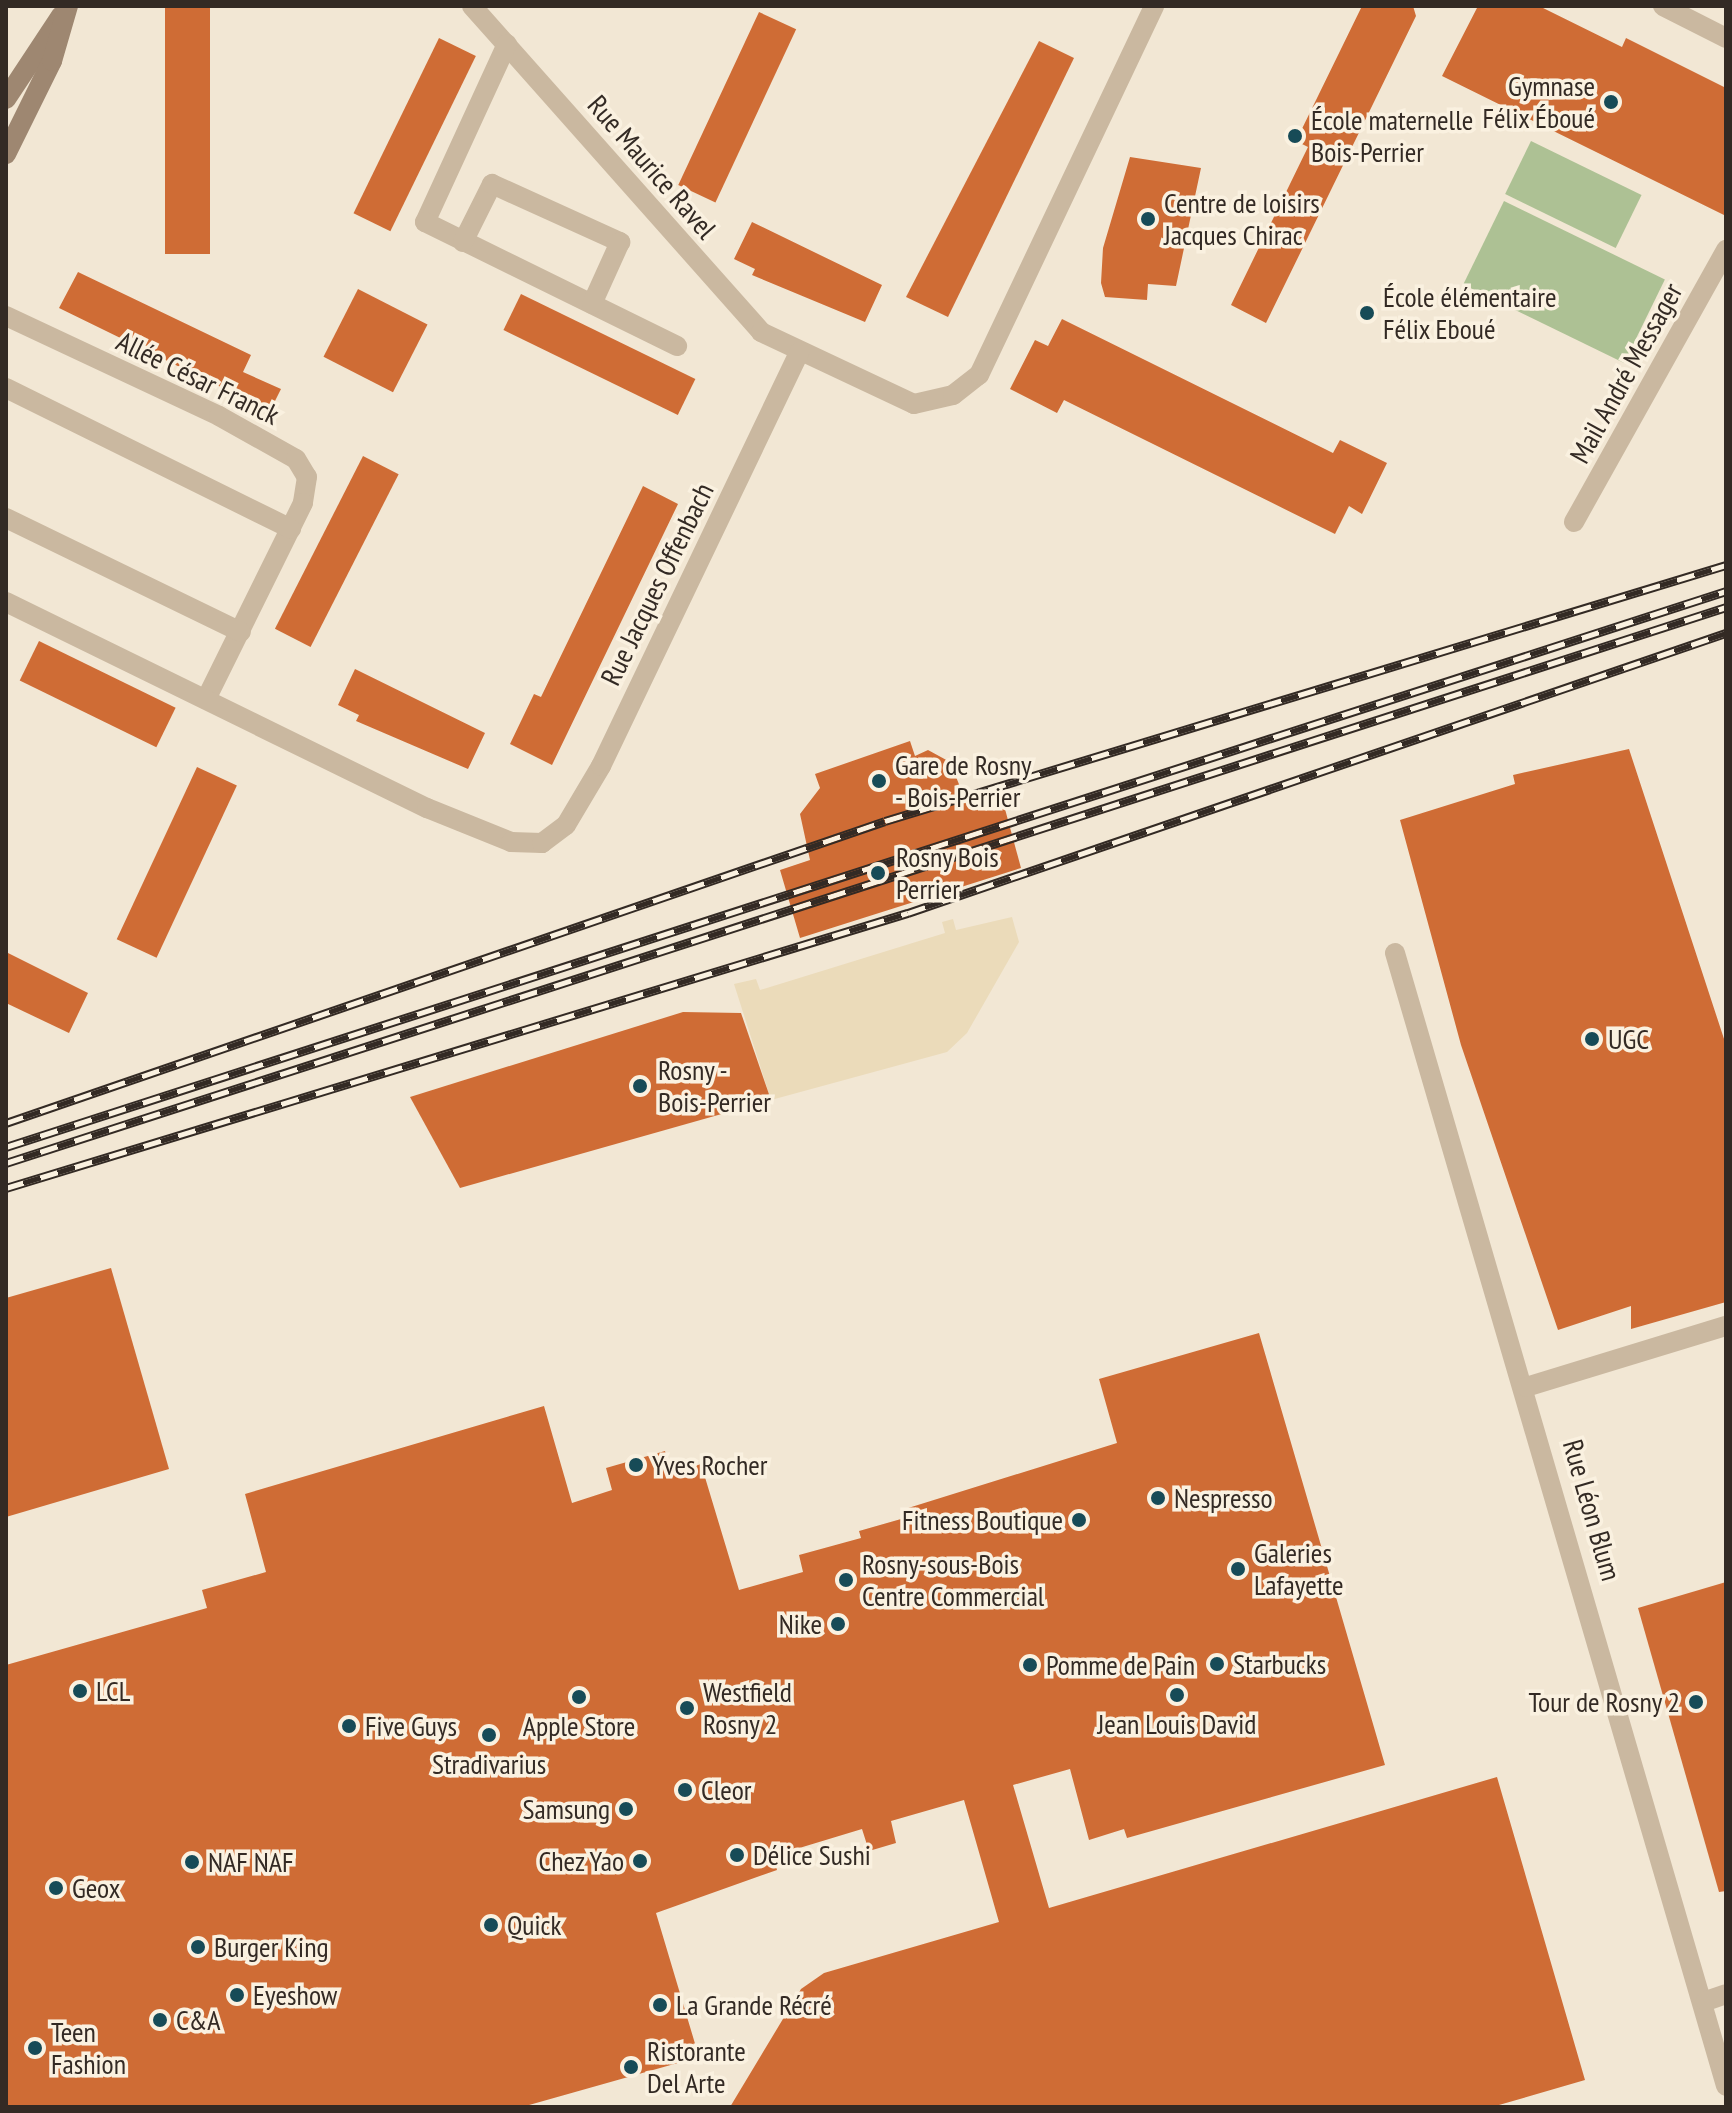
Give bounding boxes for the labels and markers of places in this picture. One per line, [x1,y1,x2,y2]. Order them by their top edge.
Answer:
place label: Gymnase Félix Éboué [1482,69,1595,135]
marker: Gymnase Félix Éboué [1602,93,1620,111]
place label: École maternelle Bois-Perrier [1311,103,1473,169]
marker: École maternelle Bois-Perrier [1286,127,1304,145]
place label: Centre de loisirs Jacques Chirac [1164,186,1320,252]
marker: Centre de loisirs Jacques Chirac [1139,210,1157,228]
place label: École élémentaire Félix Eboué [1383,280,1557,346]
marker: École élémentaire Félix Eboué [1358,304,1376,322]
place label: Gare de Rosny - Bois-Perrier [895,748,1031,814]
marker: Gare de Rosny - Bois-Perrier [870,772,888,790]
place label: Rosny Bois Perrier [896,840,999,906]
marker: Rosny Bois Perrier [867,862,889,884]
place label: UGC [1608,1022,1649,1056]
marker: UGC [1583,1030,1601,1048]
place label: Rosny - Bois-Perrier [658,1053,771,1119]
marker: Rosny - Bois-Perrier [629,1075,651,1097]
place label: Yves Rocher [652,1448,767,1482]
marker: Yves Rocher [627,1456,645,1474]
place label: Nespresso [1174,1481,1273,1515]
marker: Nespresso [1149,1489,1167,1507]
place label: Fitness Boutique [902,1503,1063,1537]
marker: Fitness Boutique [1070,1511,1088,1529]
place label: Galeries Lafayette [1254,1536,1344,1602]
place label: Rosny-sous-Bois Centre Commercial [862,1547,1044,1613]
marker: Galeries Lafayette [1229,1560,1247,1578]
marker: Rosny-sous-Bois Centre Commercial [837,1571,855,1589]
place label: Nike [779,1607,822,1641]
marker: Nike [829,1615,847,1633]
place label: Starbucks [1233,1647,1326,1681]
place label: Pomme de Pain [1046,1648,1195,1682]
marker: Starbucks [1208,1655,1226,1673]
marker: Pomme de Pain [1021,1656,1039,1674]
place label: LCL [96,1674,130,1708]
place label: Westfield Rosny 2 [703,1675,792,1741]
marker: LCL [71,1682,89,1700]
place label: Tour de Rosny 2 [1528,1685,1680,1719]
marker: Jean Louis David [1168,1686,1186,1704]
marker: Apple Store [570,1688,588,1706]
marker: Tour de Rosny 2 [1687,1693,1705,1711]
marker: Westfield Rosny 2 [678,1699,696,1717]
place label: Jean Louis David [1098,1707,1256,1741]
place label: Five Guys [365,1709,457,1743]
place label: Apple Store [523,1709,635,1743]
marker: Five Guys [340,1717,358,1735]
marker: Stradivarius [480,1726,498,1744]
place label: Stradivarius [432,1747,546,1781]
place label: Cleor [701,1773,751,1807]
marker: Cleor [676,1781,694,1799]
place label: Samsung [523,1792,610,1826]
marker: Samsung [617,1800,635,1818]
place label: Délice Sushi [753,1838,871,1872]
place label: Chez Yao [537,1844,624,1878]
place label: NAF NAF [208,1845,294,1879]
marker: Délice Sushi [728,1846,746,1864]
marker: Chez Yao [631,1852,649,1870]
marker: NAF NAF [183,1853,201,1871]
place label: Geox [72,1871,120,1905]
marker: Geox [47,1879,65,1897]
place label: Quick [507,1908,561,1942]
marker: Quick [482,1916,500,1934]
place label: Burger King [214,1930,329,1964]
marker: Burger King [189,1938,207,1956]
place label: Eyeshow [253,1978,337,2012]
marker: Eyeshow [228,1986,246,2004]
place label: La Grande Récré [676,1988,832,2022]
marker: La Grande Récré [651,1996,669,2014]
place label: C&A [176,2003,220,2037]
marker: C&A [151,2011,169,2029]
place label: Teen Fashion [51,2015,126,2081]
place label: Ristorante Del Arte [647,2034,746,2100]
marker: Teen Fashion [26,2039,44,2057]
marker: Ristorante Del Arte [622,2058,640,2076]

